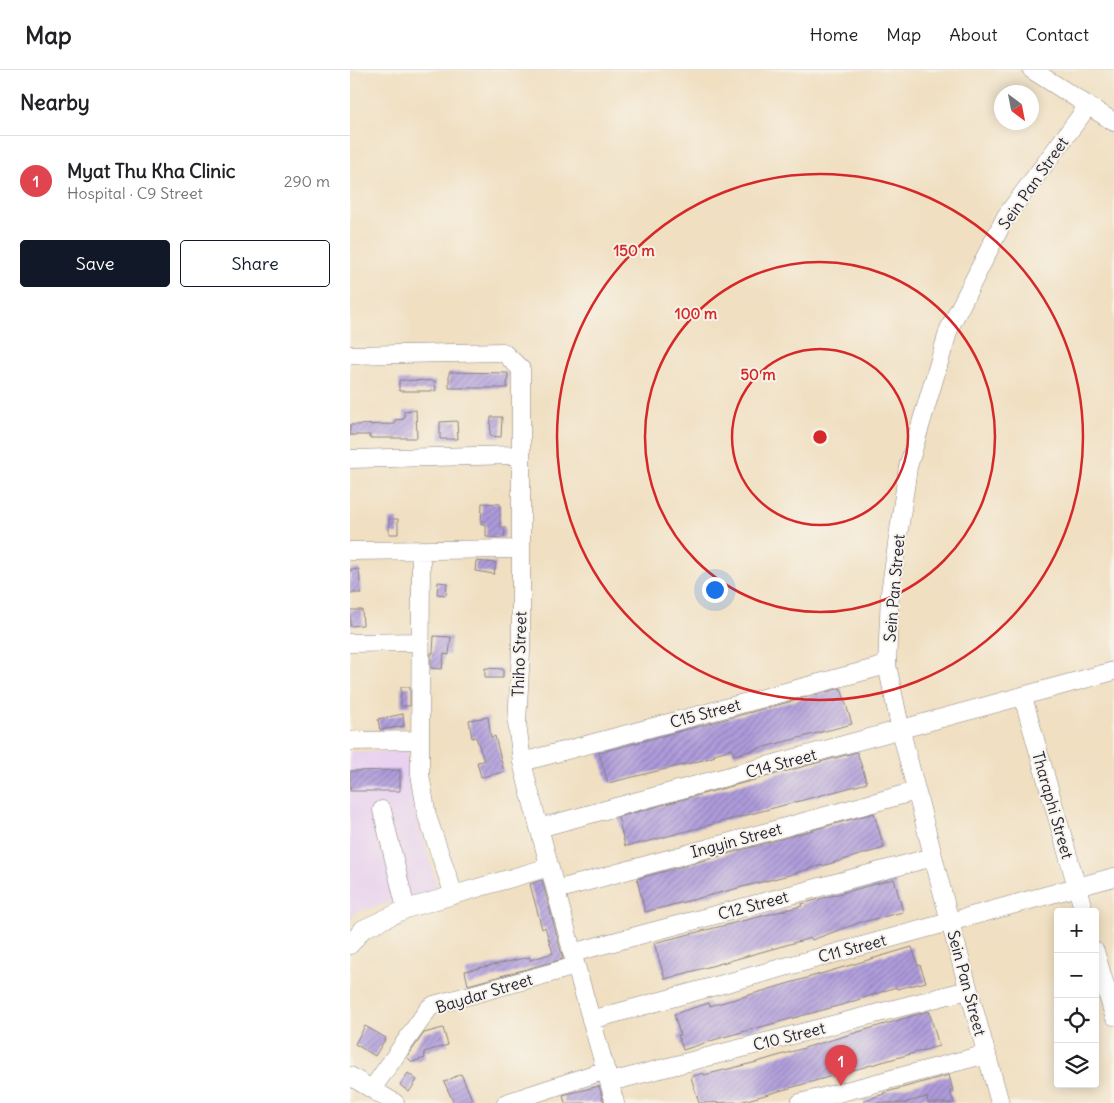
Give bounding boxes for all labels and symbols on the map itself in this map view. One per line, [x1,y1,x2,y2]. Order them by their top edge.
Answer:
north arrow [994,85,1039,130]
street label: Sein Pan Street [994,132,1073,233]
text: 150 m [613,241,655,260]
text: 100 m [675,304,717,323]
text: 50 m [740,365,776,384]
centre of rings [811,428,829,446]
street label: Sein Pan Street [879,533,909,643]
your location [702,577,728,603]
street label: Thiho Street [508,610,531,697]
street label: C15 Street [667,694,743,732]
street label: C14 Street [743,744,819,782]
street label: Tharaphi Street [1028,749,1078,862]
street label: Ingyin Street [688,818,784,862]
street label: C12 Street [716,886,791,924]
street label: Sein Pan Street [943,928,991,1038]
street label: C11 Street [816,929,889,967]
street label: Baydar Street [433,969,535,1017]
street label: C10 Street [751,1017,828,1055]
pin: 1 [825,1045,857,1086]

